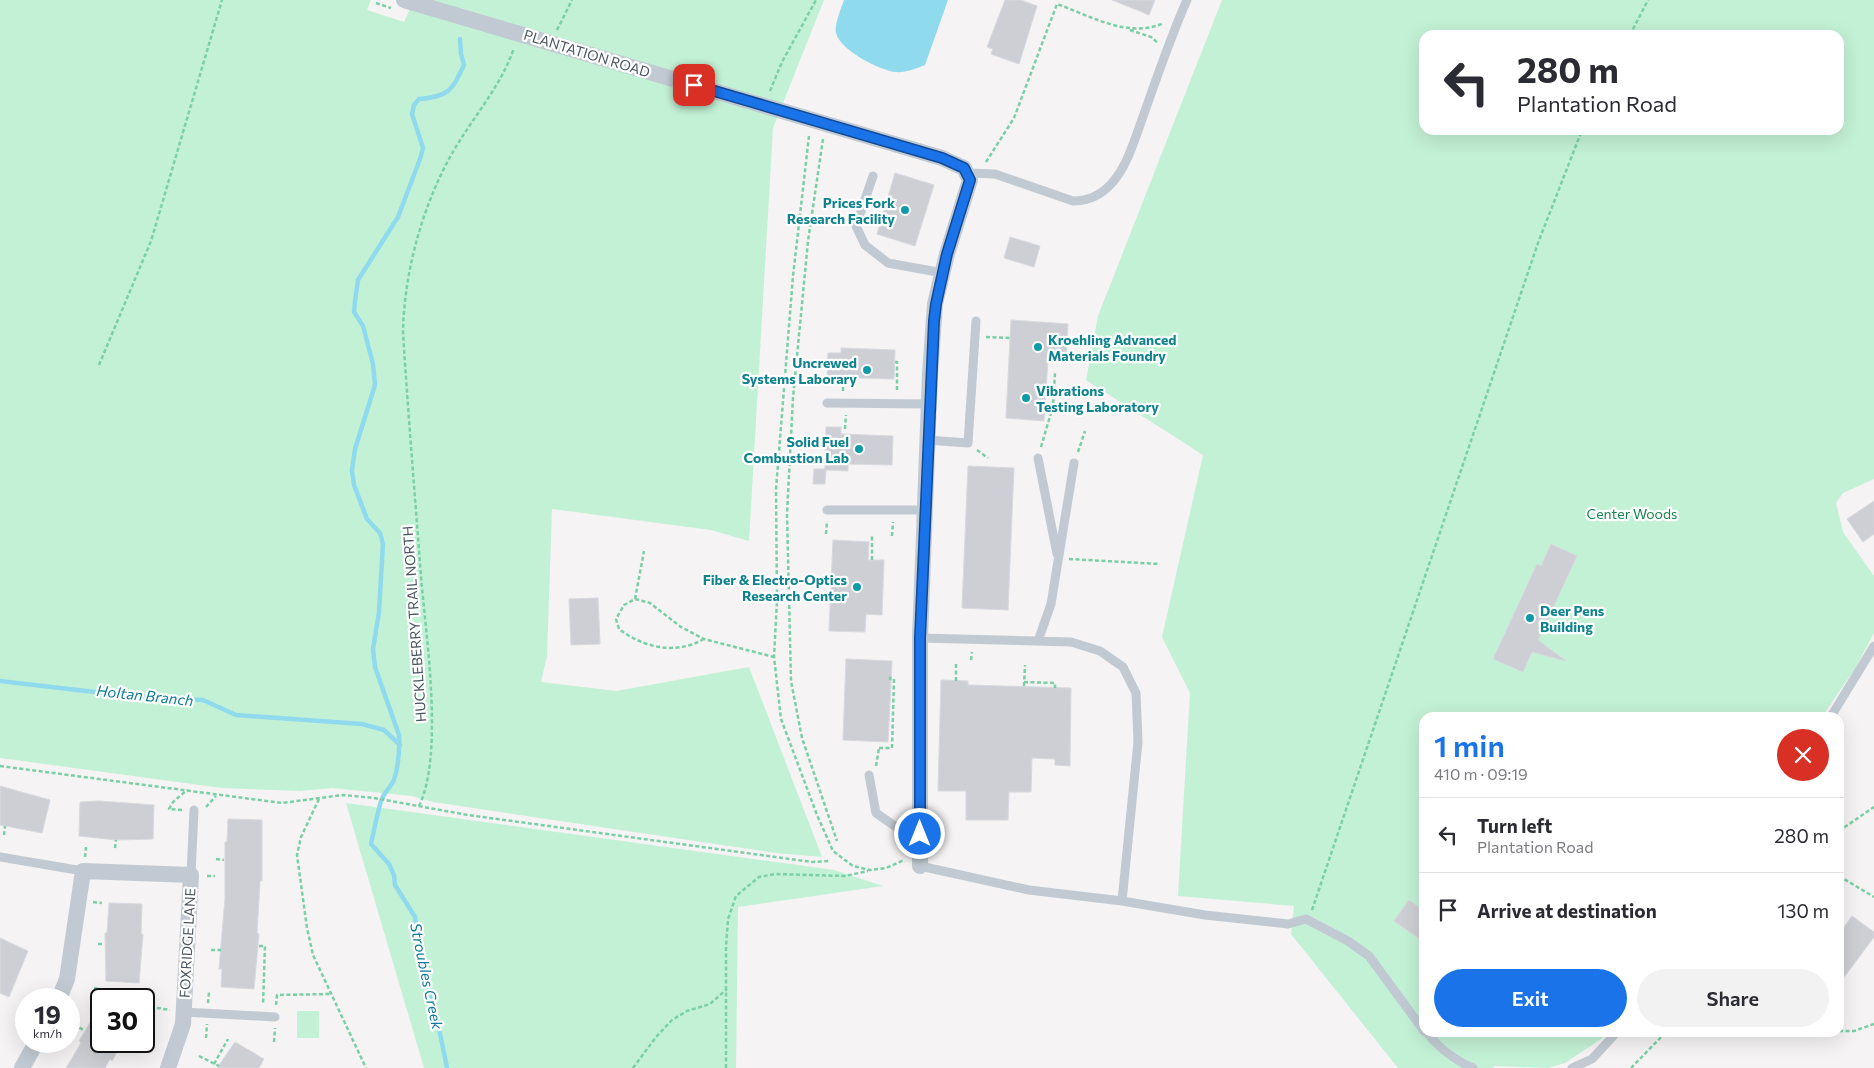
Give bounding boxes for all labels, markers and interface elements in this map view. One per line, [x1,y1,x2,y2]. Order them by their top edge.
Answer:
street label: PLANTATION ROAD [522,26,652,80]
text: 280 m [1517,47,1619,90]
icon: left [1434,50,1499,115]
pin [673,64,715,106]
icon: arrive [680,71,708,99]
text: Plantation Road [1517,90,1677,117]
place label: Prices Fork Research Facility [787,194,895,227]
marker: Prices Fork Research Facility [899,204,911,216]
place label: Kroehling Advanced Materials Foundry [1048,331,1177,364]
marker: Kroehling Advanced Materials Foundry [1032,341,1044,353]
place label: Uncrewed Systems Laborary [742,354,857,387]
marker: Uncrewed Systems Laborary [861,364,873,376]
place label: Vibrations Testing Laboratory [1036,382,1159,415]
marker: Vibrations Testing Laboratory [1020,392,1032,404]
place label: Solid Fuel Combustion Lab [743,433,849,466]
marker: Solid Fuel Combustion Lab [853,443,865,455]
park label: Center Woods [1587,505,1677,522]
street label: HUCKLEBERRY TRAIL NORTH [399,525,429,723]
place label: Fiber & Electro-Optics Research Center [703,571,847,604]
marker: Fiber & Electro-Optics Research Center [851,581,863,593]
place label: Deer Pens Building [1540,602,1605,635]
marker: Deer Pens Building [1524,612,1536,624]
water label: Holtan Branch [96,681,194,709]
text: 1 min [1434,726,1505,763]
button: close [1777,729,1829,781]
text: 410 m · 09:19 [1434,764,1528,783]
position arrow [893,807,945,859]
text: Turn left [1477,814,1552,837]
icon: left [1434,821,1462,849]
text: 280 m [1774,824,1829,847]
text: Plantation Road [1477,837,1593,856]
street label: FOXRIDGE LANE [176,888,198,998]
icon: arrive [1434,896,1462,924]
text: Arrive at destination [1477,899,1657,922]
text: 130 m [1777,899,1829,922]
water label: Stroubles Creek [407,921,447,1032]
button: Exit [1434,969,1627,1027]
button: Share [1637,969,1829,1027]
speed limit sign: 30 [90,988,155,1053]
text: 19 [34,999,61,1029]
text: km/h [33,1026,62,1040]

